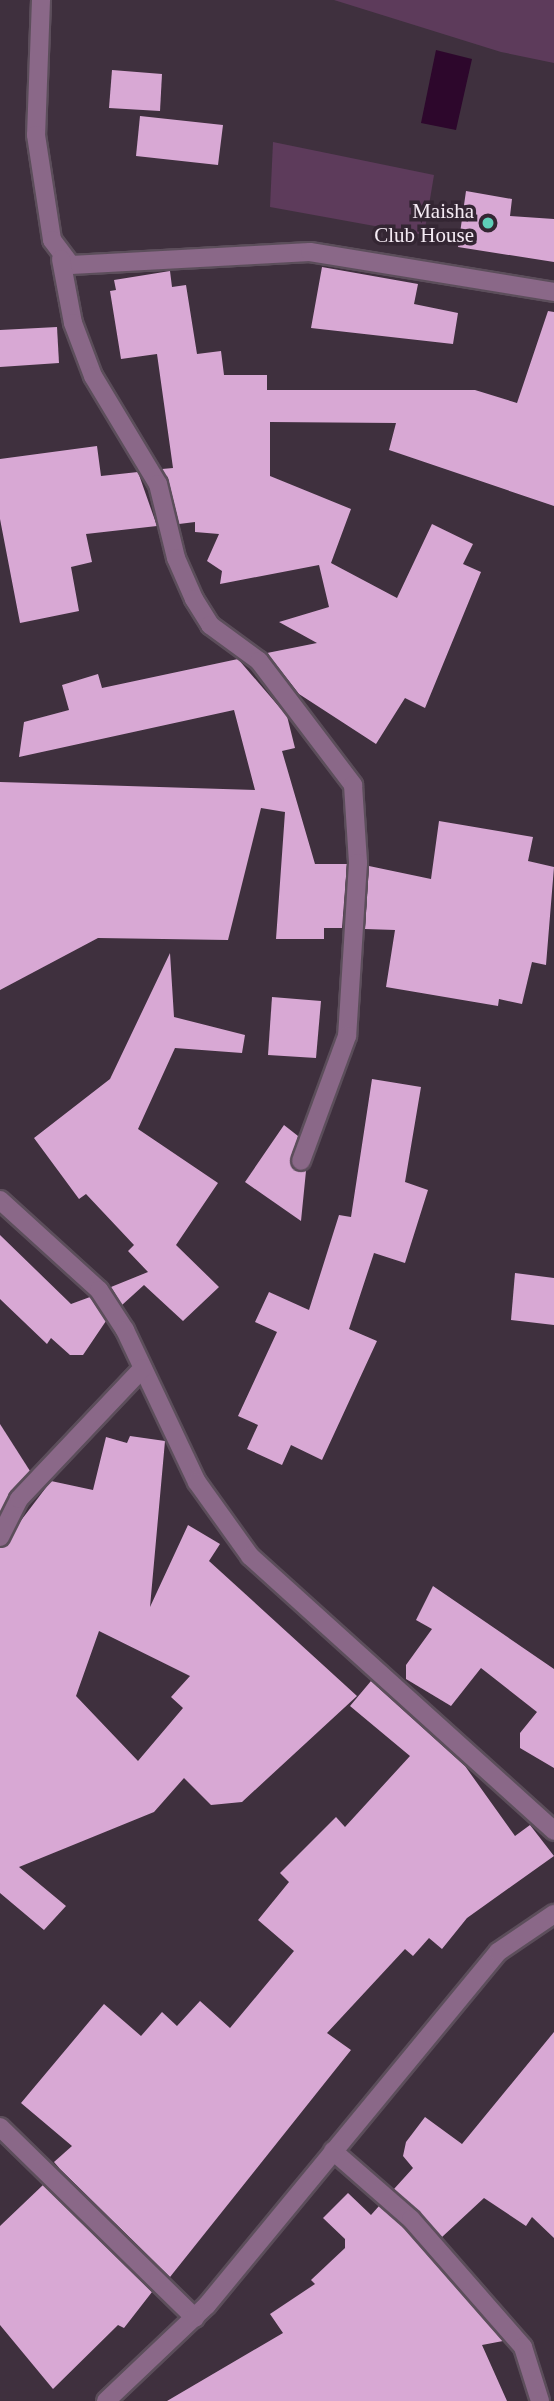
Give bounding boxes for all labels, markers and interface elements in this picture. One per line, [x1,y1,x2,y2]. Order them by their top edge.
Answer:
place label: Maisha Club House [374,198,474,248]
marker: Maisha Club House [480,215,496,231]

